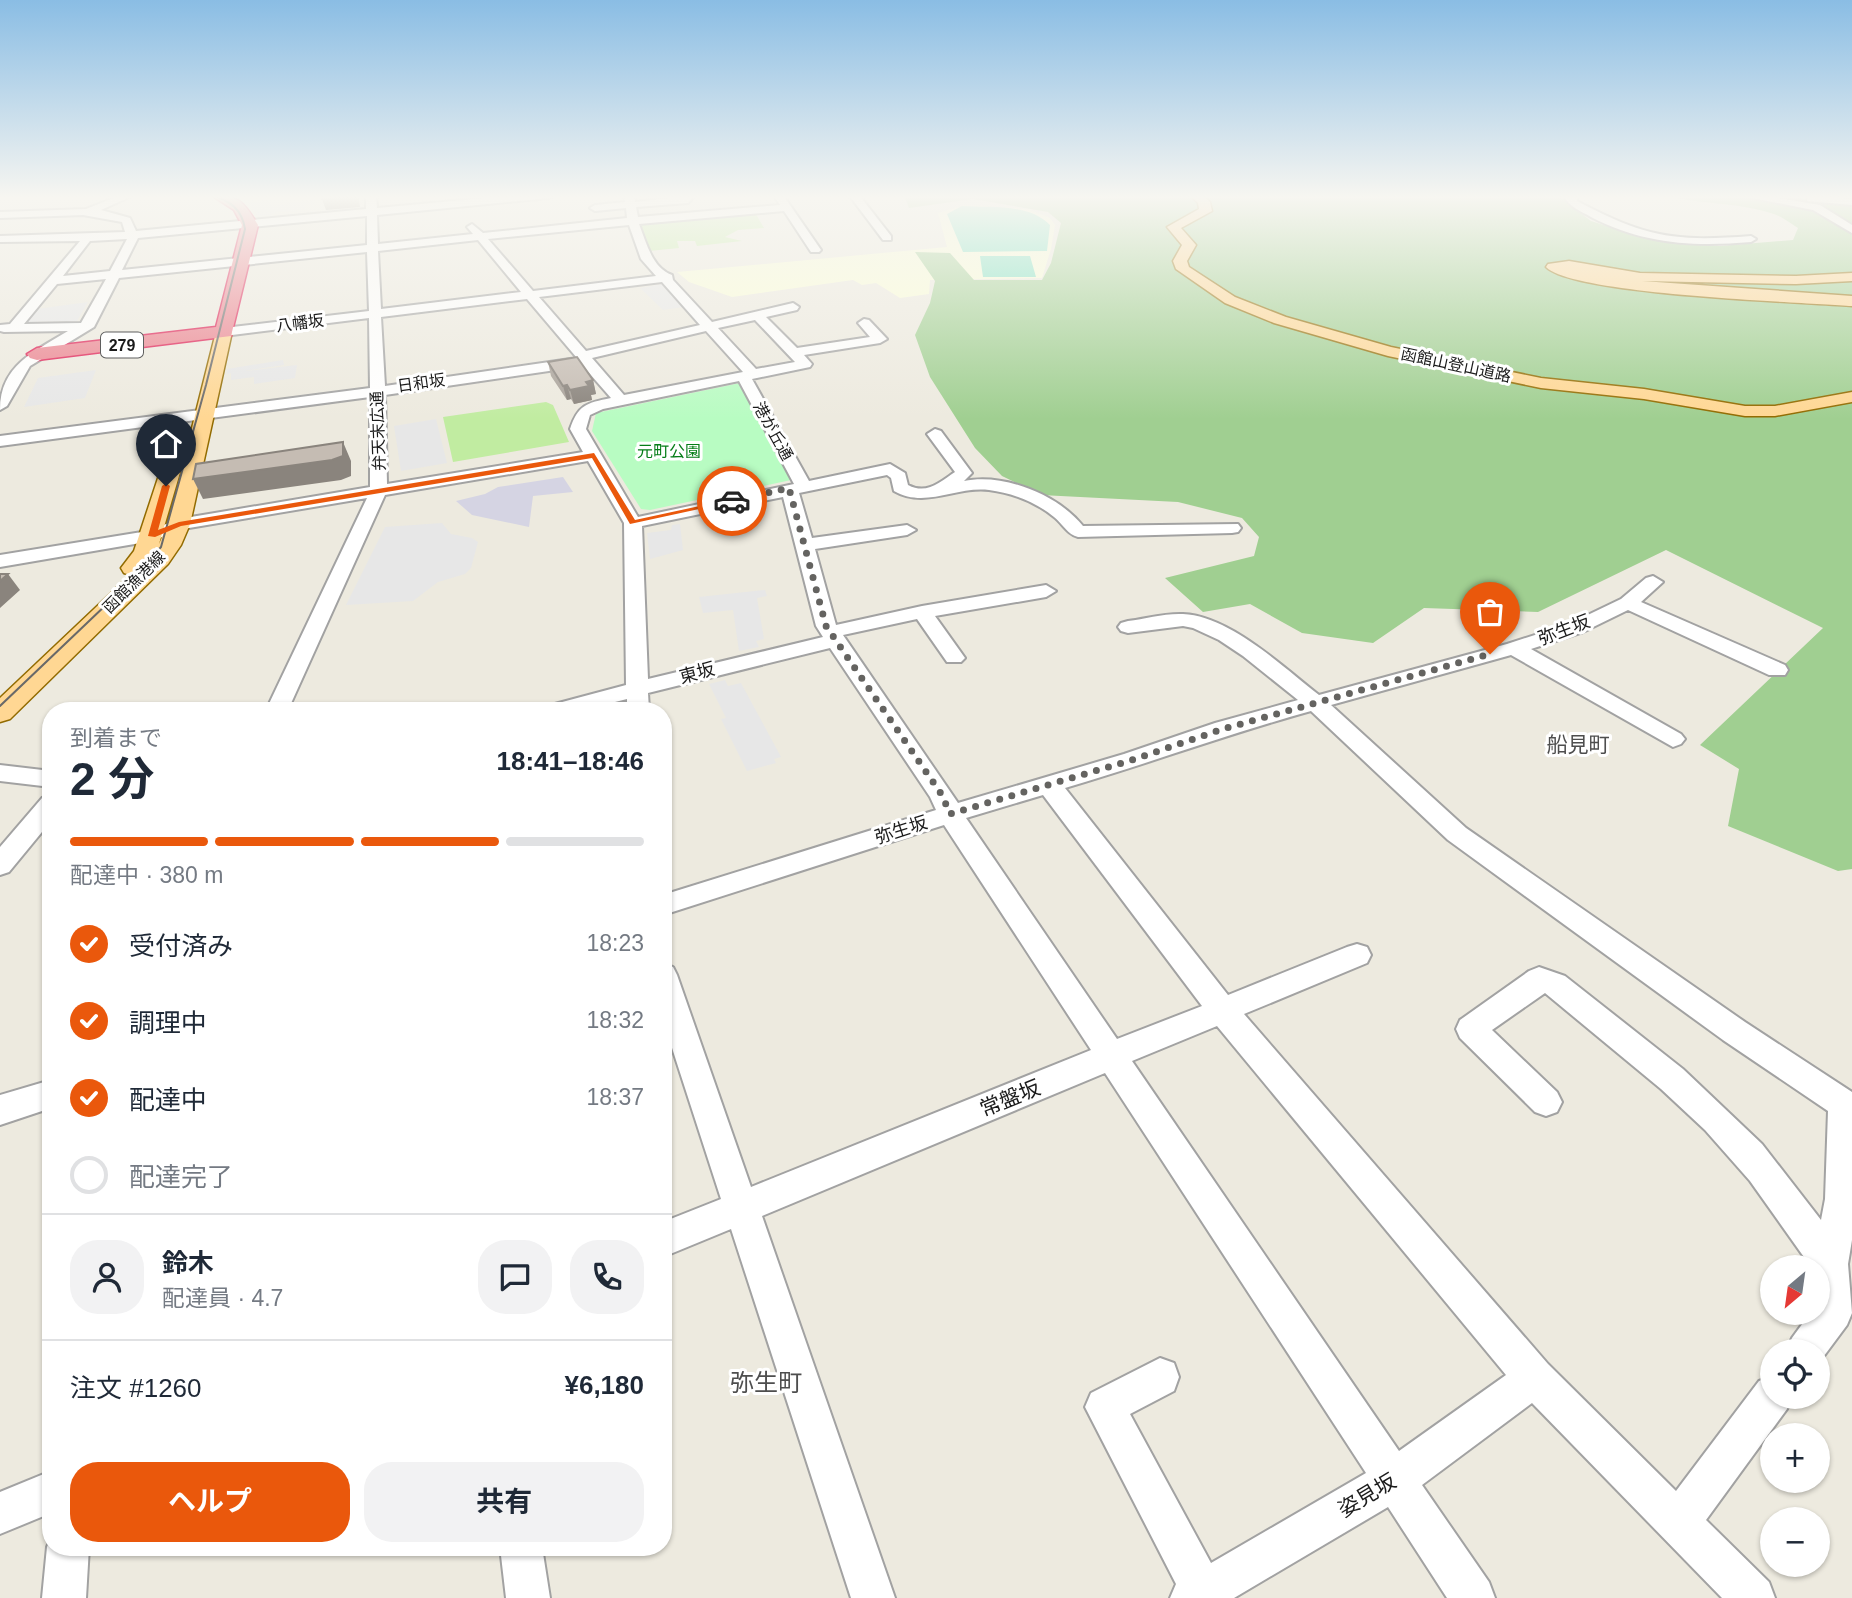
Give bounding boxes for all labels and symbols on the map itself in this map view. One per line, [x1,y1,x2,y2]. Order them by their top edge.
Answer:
street label: 八幡坂 [275,312,325,334]
road number: 279 [101,332,143,358]
street label: 函館山登山道路 [1399,345,1513,385]
street label: 日和坂 [396,371,446,395]
street label: 弁天末広通 [368,391,388,471]
street label: 港が丘通 [750,399,796,463]
pin [136,414,196,486]
park label: 元町公園 [637,443,701,460]
courier [697,466,767,536]
street label: 函館漁港線 [100,548,168,616]
pin [1460,582,1520,654]
street label: 弥生坂 [1535,611,1593,649]
street label: 東坂 [677,659,717,687]
district label: 船見町 [1547,733,1610,756]
street label: 弥生坂 [872,812,930,848]
street label: 常盤坂 [976,1076,1044,1120]
north arrow [1760,1255,1830,1325]
district label: 弥生町 [730,1369,802,1396]
street label: 姿見坂 [1334,1469,1400,1521]

